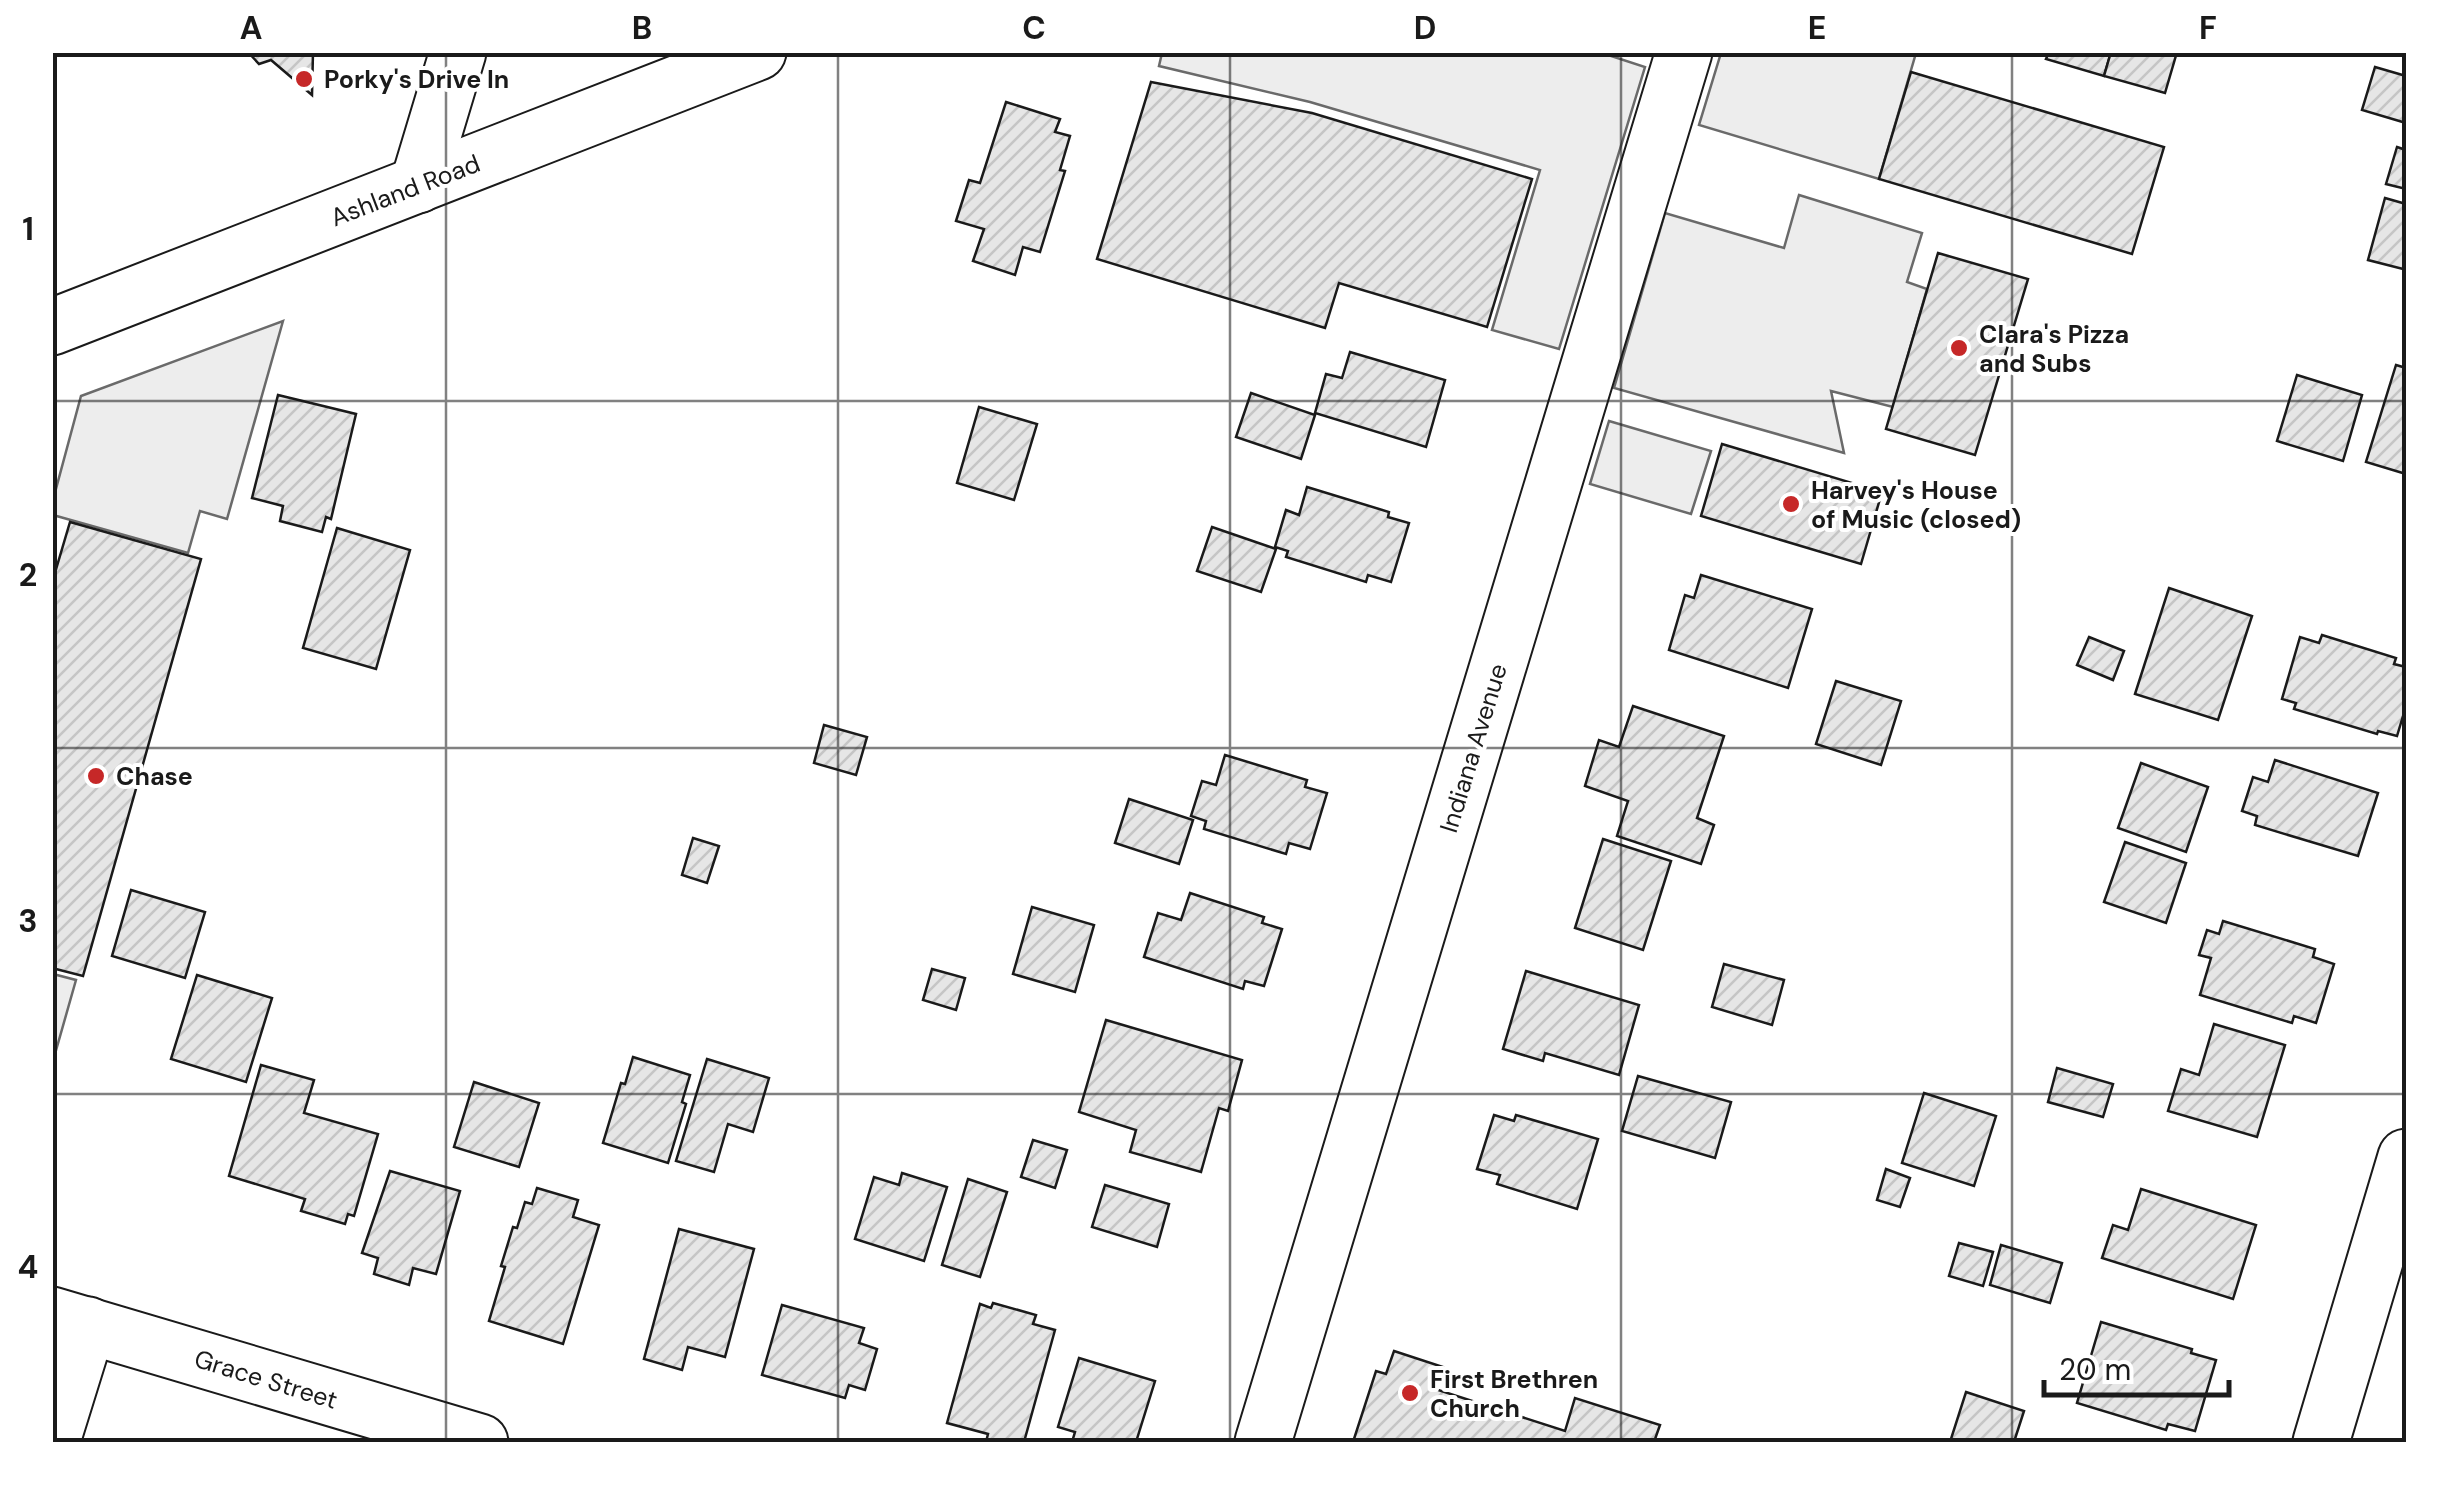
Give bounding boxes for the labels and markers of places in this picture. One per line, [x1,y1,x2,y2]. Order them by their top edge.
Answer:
place label: Porky's Drive In [324,63,509,96]
marker: Porky's Drive In [293,68,315,90]
place label: Clara's Pizza and Subs [1979,318,2129,380]
marker: Clara's Pizza and Subs [1948,337,1970,359]
place label: Harvey's House of Music (closed) [1811,474,2021,536]
marker: Harvey's House of Music (closed) [1780,493,1802,515]
place label: Chase [116,760,193,793]
marker: Chase [85,765,107,787]
place label: First Brethren Church [1430,1363,1598,1425]
marker: First Brethren Church [1399,1382,1421,1404]

